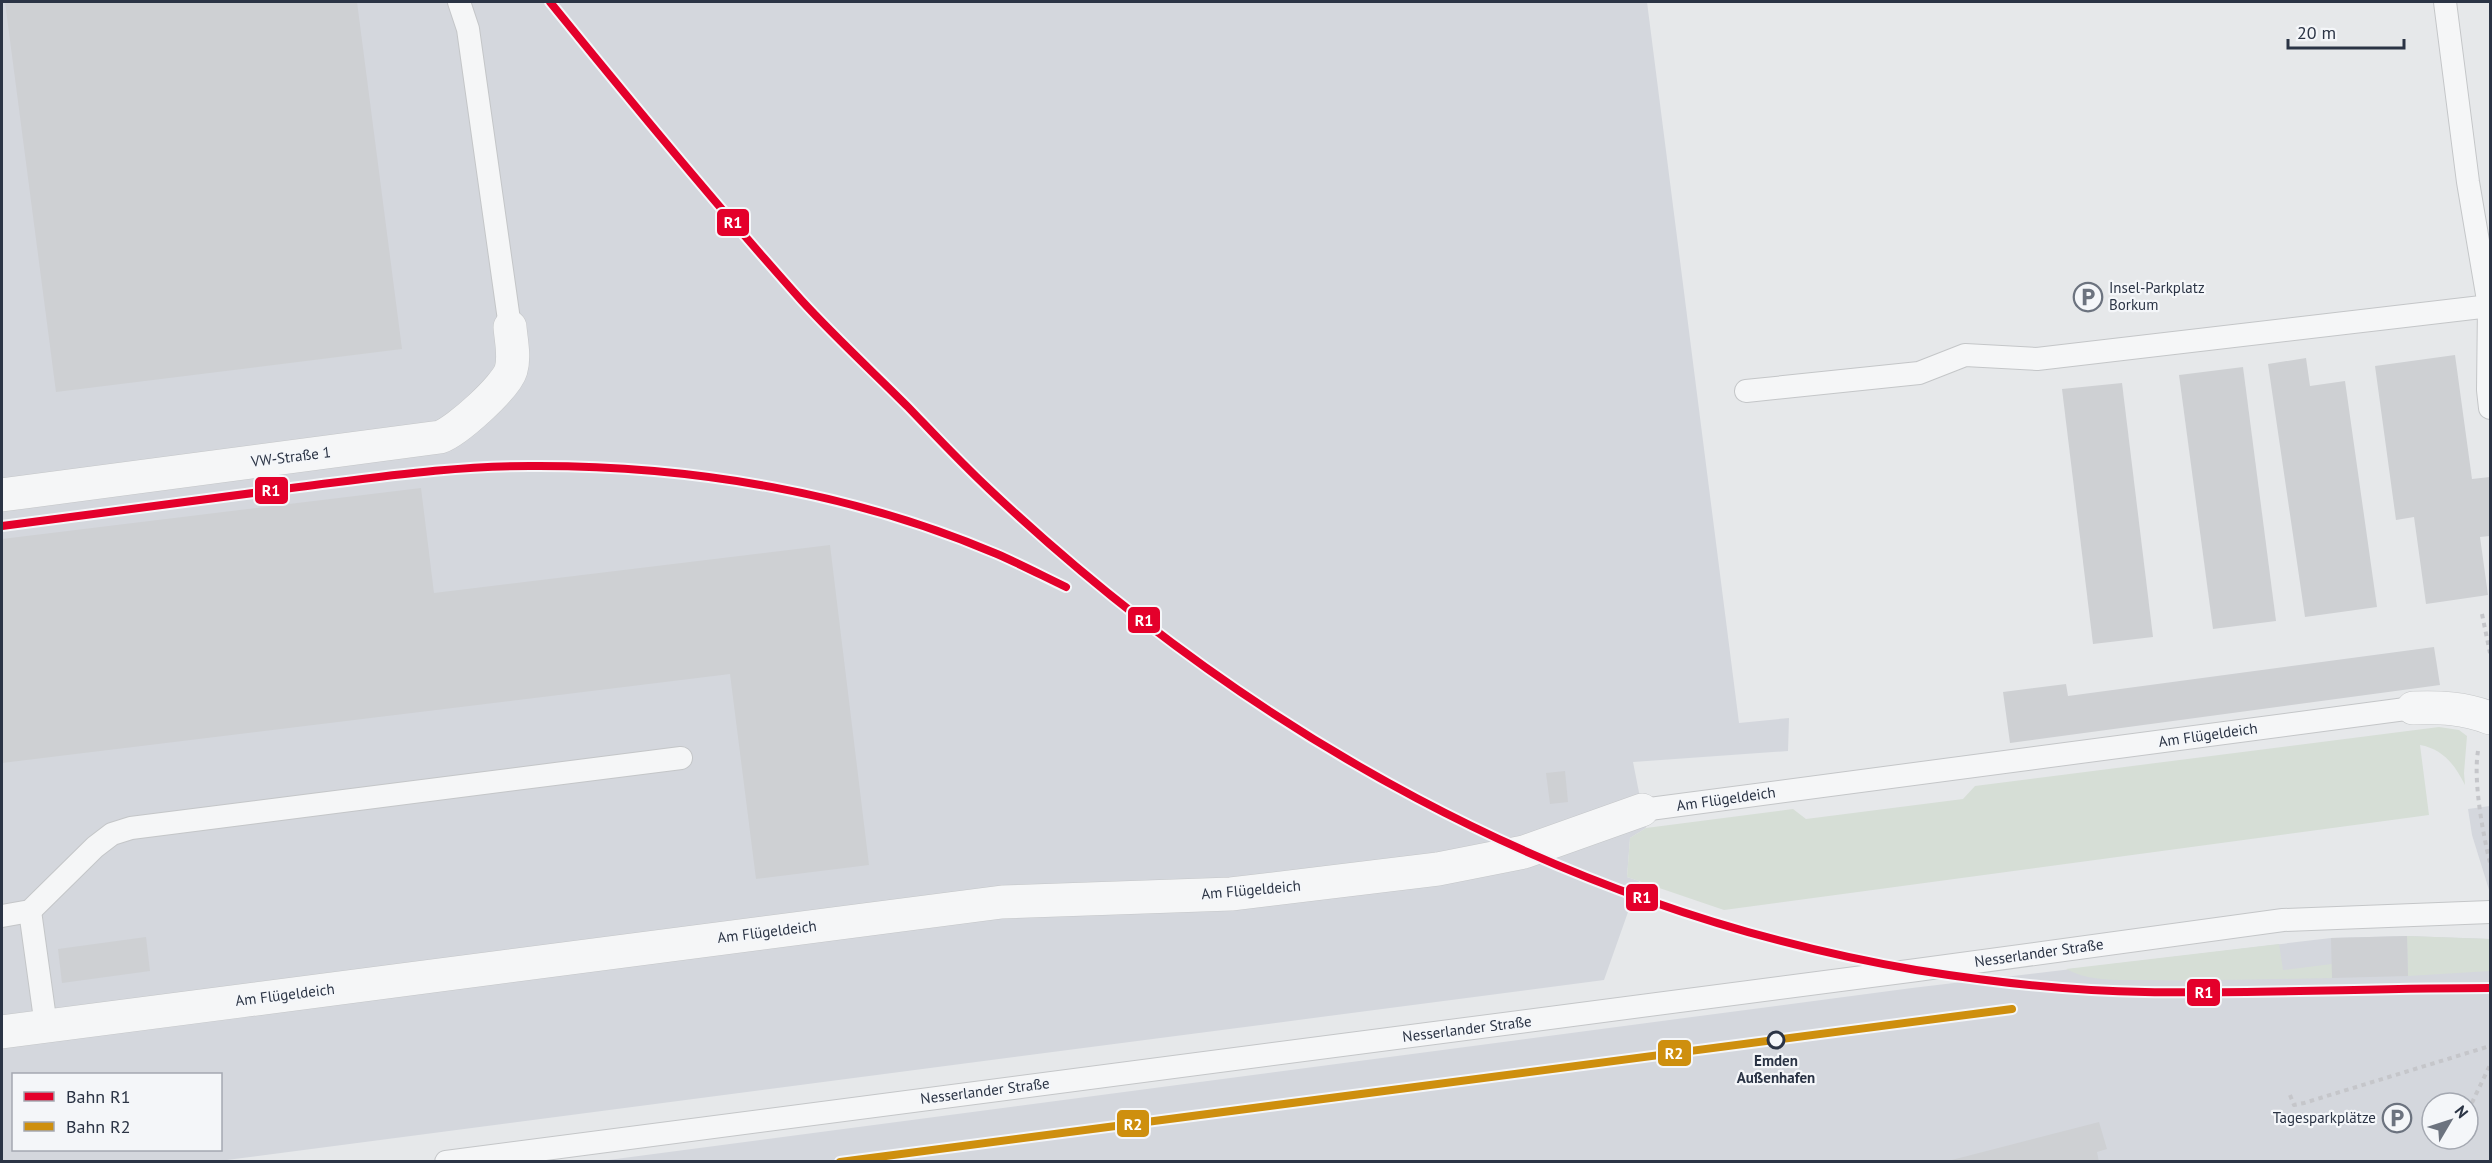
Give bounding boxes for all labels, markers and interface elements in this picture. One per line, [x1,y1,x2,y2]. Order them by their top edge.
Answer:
scale bar [2288,12,2404,50]
text: 20 m [2297,21,2336,44]
line badge: R1 [716,208,750,237]
text: R1 [724,212,742,232]
place label: Insel-Parkplatz Borkum [2109,278,2205,314]
parking icon: Insel-Parkplatz Borkum [2072,281,2104,313]
street label: VW-Straße 1 [249,442,332,471]
line badge: R1 [254,476,289,505]
text: R1 [262,480,280,500]
line badge: R1 [1127,606,1161,634]
text: R1 [1135,610,1153,630]
street label: Am Flügeldeich [2157,718,2259,751]
street label: Am Flügeldeich [1675,782,1777,815]
street label: Am Flügeldeich [1200,876,1302,903]
line badge: R1 [1625,883,1659,912]
text: R1 [1633,887,1651,907]
street label: Am Flügeldeich [716,916,818,947]
street label: Nesserlander Straße [1973,934,2105,971]
line badge: R1 [2186,978,2221,1007]
street label: Am Flügeldeich [234,979,336,1010]
text: R1 [2195,982,2213,1002]
street label: Nesserlander Straße [1401,1011,1533,1046]
marker: Emden Außenhafen [1767,1031,1785,1049]
line badge: R2 [1657,1039,1692,1067]
text: R2 [1665,1043,1683,1063]
place label: Emden Außenhafen [1737,1051,1815,1087]
legend [12,1073,222,1151]
street label: Nesserlander Straße [919,1073,1051,1108]
text: Bahn R1 [66,1085,130,1108]
north arrow [2420,1091,2480,1151]
text: N [2451,1101,2473,1122]
parking icon: Tagesparkplätze [2381,1102,2413,1134]
place label: Tagesparkplätze [2273,1108,2376,1127]
line badge: R2 [1116,1109,1150,1138]
text: R2 [1124,1114,1142,1134]
text: Bahn R2 [66,1115,130,1138]

